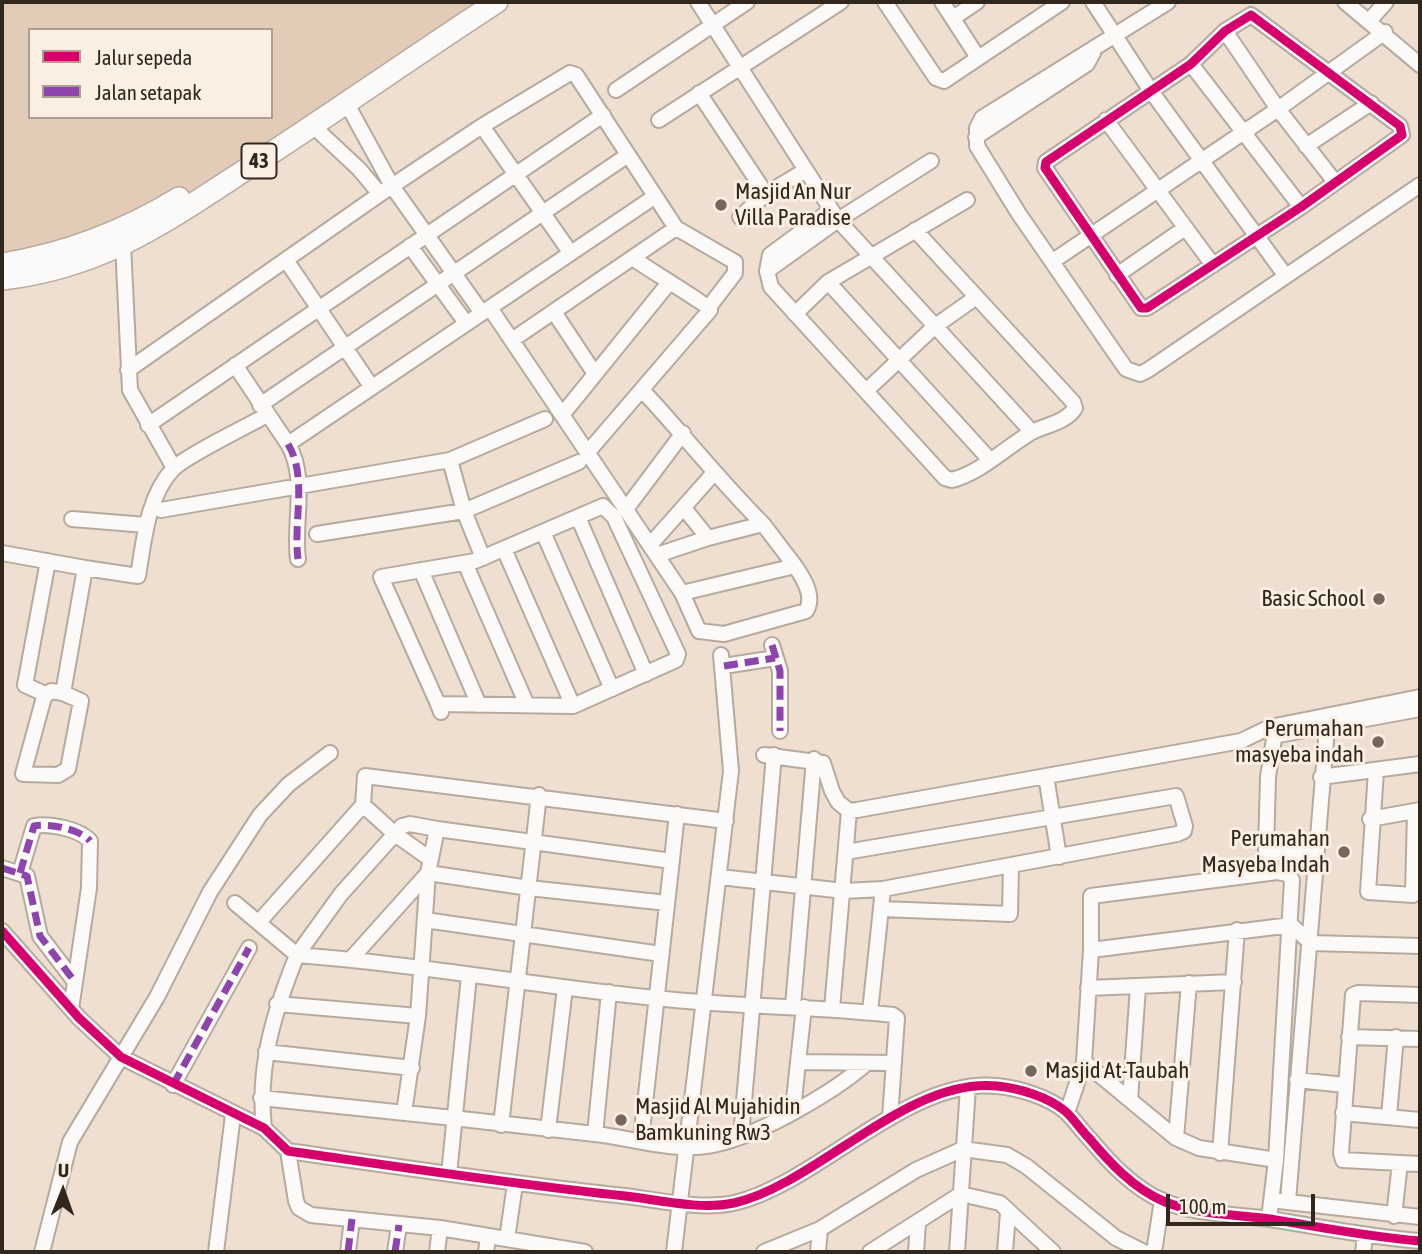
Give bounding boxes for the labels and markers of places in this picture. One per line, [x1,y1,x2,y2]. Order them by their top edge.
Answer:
place label: Masjid An Nur Villa Paradise [735,178,851,232]
marker: Masjid An Nur Villa Paradise [713,197,729,213]
place label: Basic School [1261,585,1365,613]
marker: Basic School [1371,591,1387,607]
place label: Perumahan masyeba indah [1235,715,1364,769]
marker: Perumahan masyeba indah [1370,734,1386,750]
place label: Perumahan Masyeba Indah [1202,825,1330,879]
marker: Perumahan Masyeba Indah [1336,844,1352,860]
place label: Masjid At-Taubah [1045,1057,1189,1085]
marker: Masjid At-Taubah [1023,1063,1039,1079]
place label: Masjid Al Mujahidin Bamkuning Rw3 [635,1093,801,1147]
marker: Masjid Al Mujahidin Bamkuning Rw3 [613,1112,629,1128]

